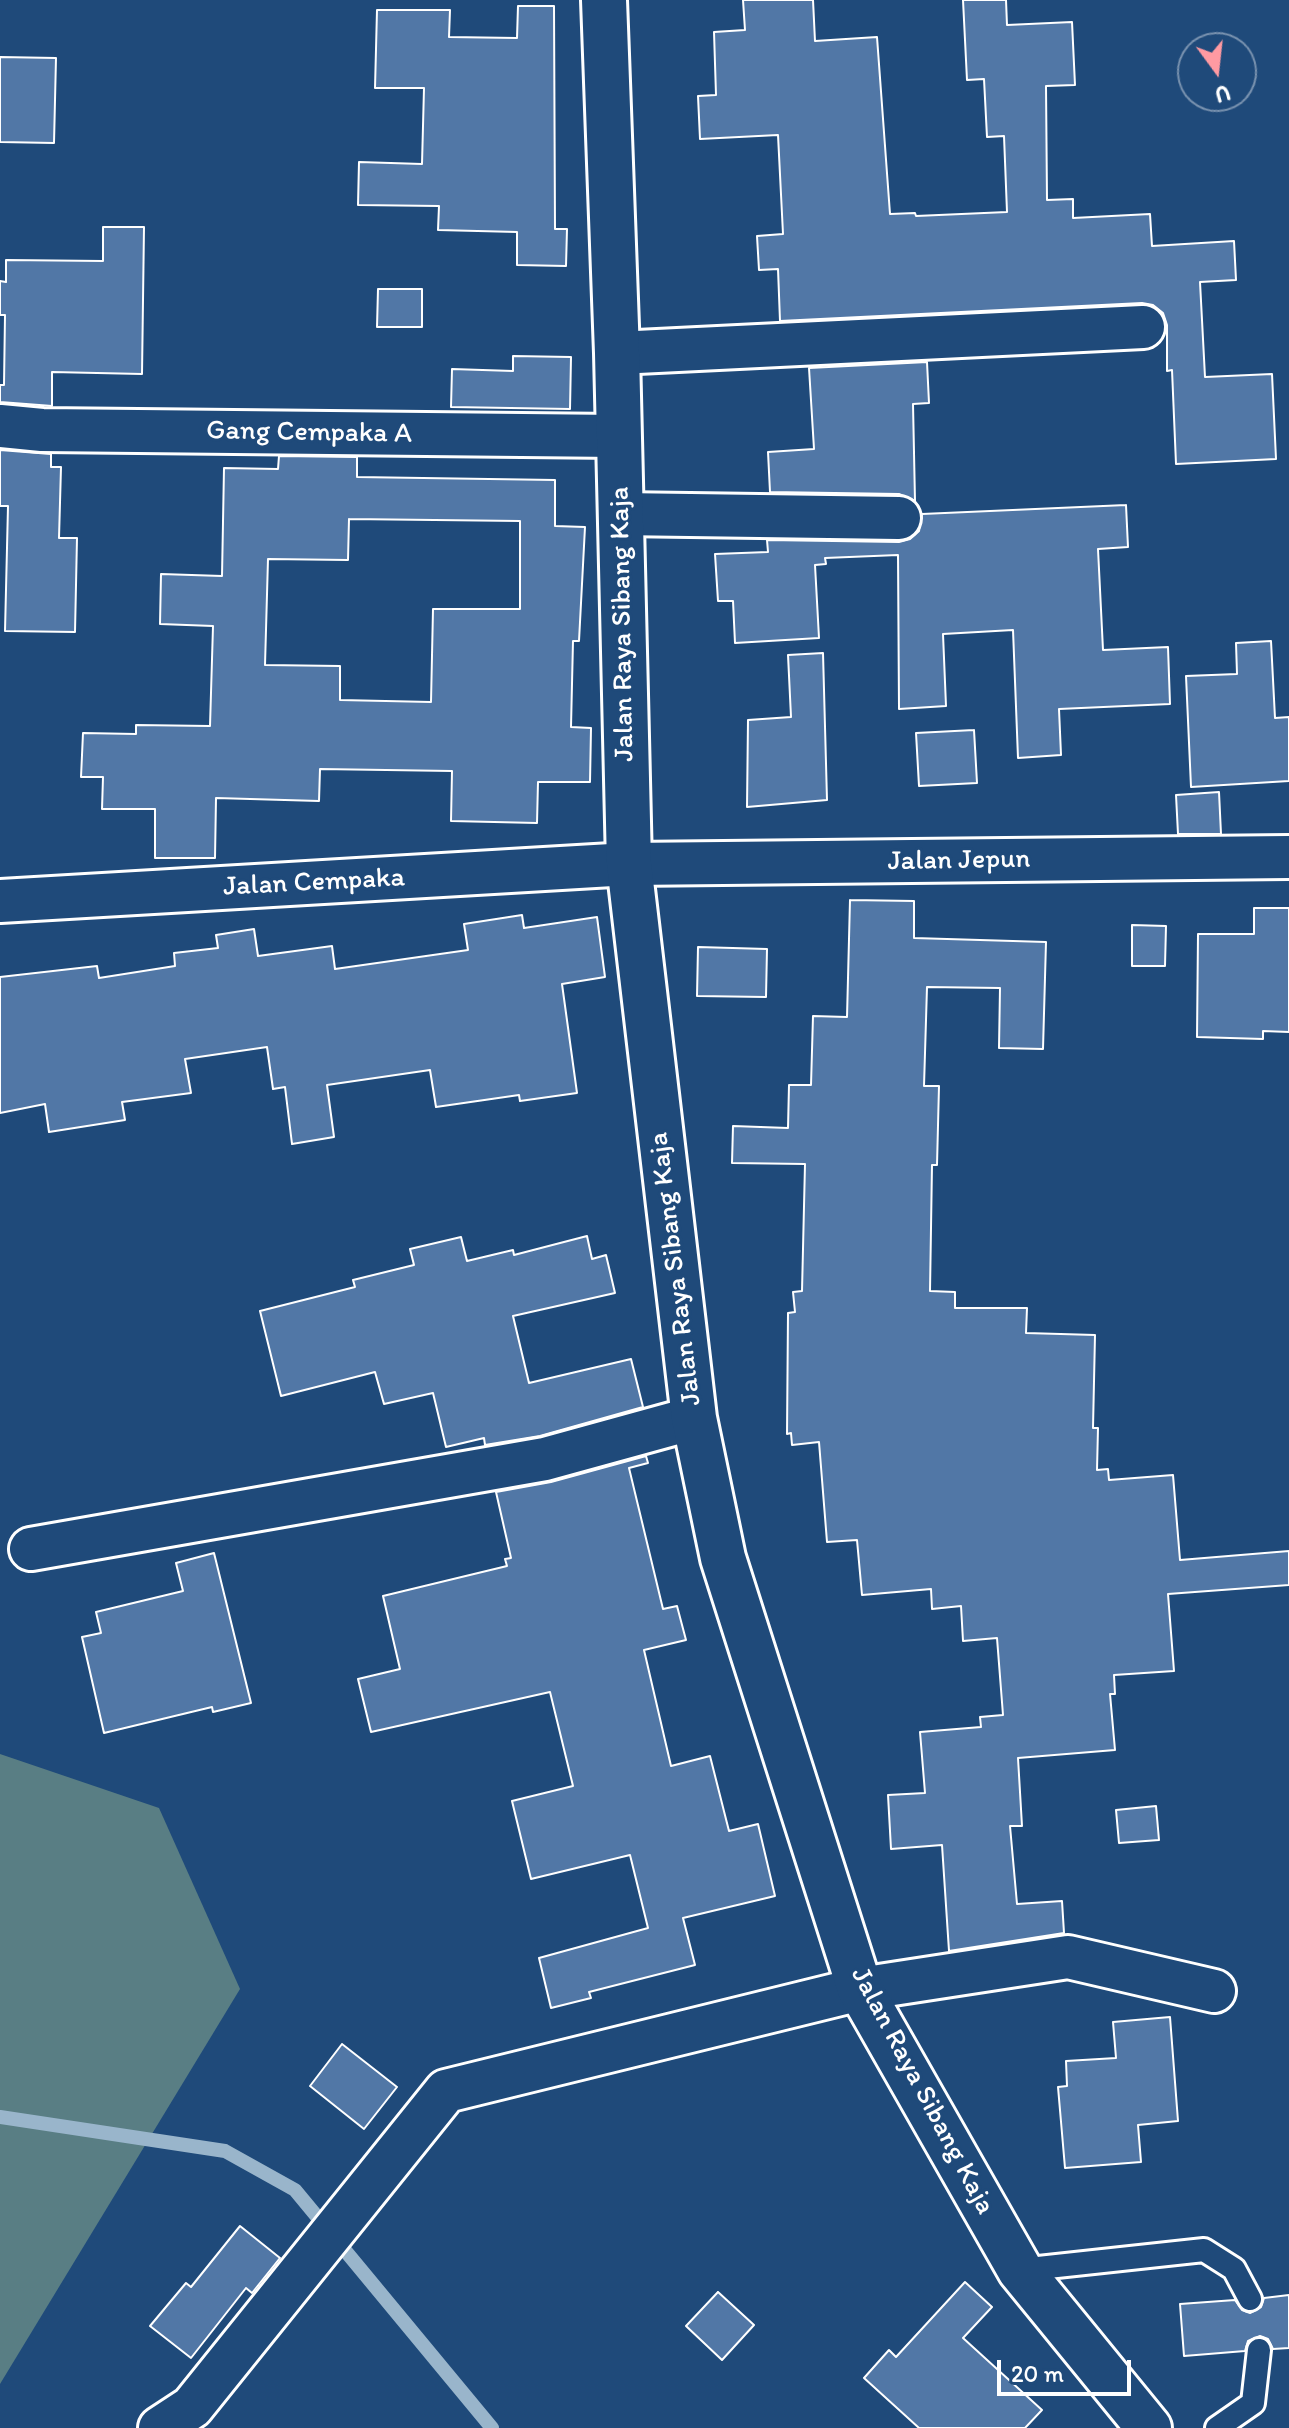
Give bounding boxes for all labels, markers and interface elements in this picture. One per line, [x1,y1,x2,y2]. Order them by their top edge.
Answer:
north arrow [1177,32,1257,112]
text: U [1212,79,1233,109]
street label: Gang Cempaka A [206,414,412,452]
street label: Jalan Raya Sibang Kaja [604,486,642,762]
street label: Jalan Jepun [887,843,1031,879]
street label: Jalan Cempaka [222,861,406,905]
street label: Jalan Raya Sibang Kaja [643,1130,709,1408]
street label: Jalan Raya Sibang Kaja [843,1962,1001,2220]
scale bar [1001,2344,1135,2394]
text: 20 m [1011,2359,1064,2388]

